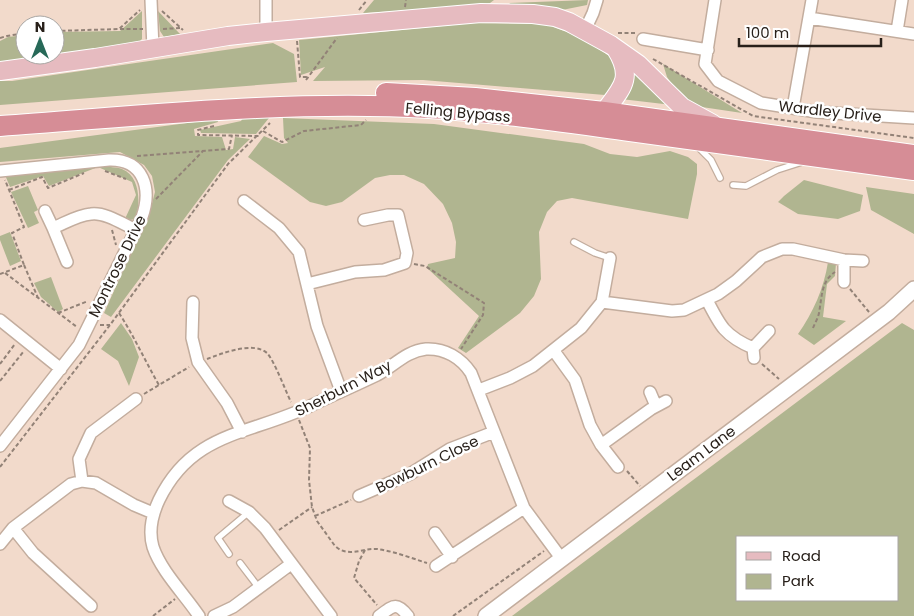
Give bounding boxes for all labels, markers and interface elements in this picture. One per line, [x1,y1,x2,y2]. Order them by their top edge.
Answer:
north arrow [15,15,65,65]
scale bar [739,15,882,47]
text: N [35,17,45,37]
text: 100 m [746,22,789,43]
street label: Wardley Drive [777,95,883,127]
street label: Felling Bypass [405,97,512,127]
street label: Montrose Drive [83,211,151,321]
street label: Sherburn Way [291,354,395,421]
street label: Leam Lane [662,420,740,486]
street label: Bowburn Close [372,430,482,498]
legend [736,536,899,601]
text: Road [782,545,821,566]
text: Park [782,570,814,591]

